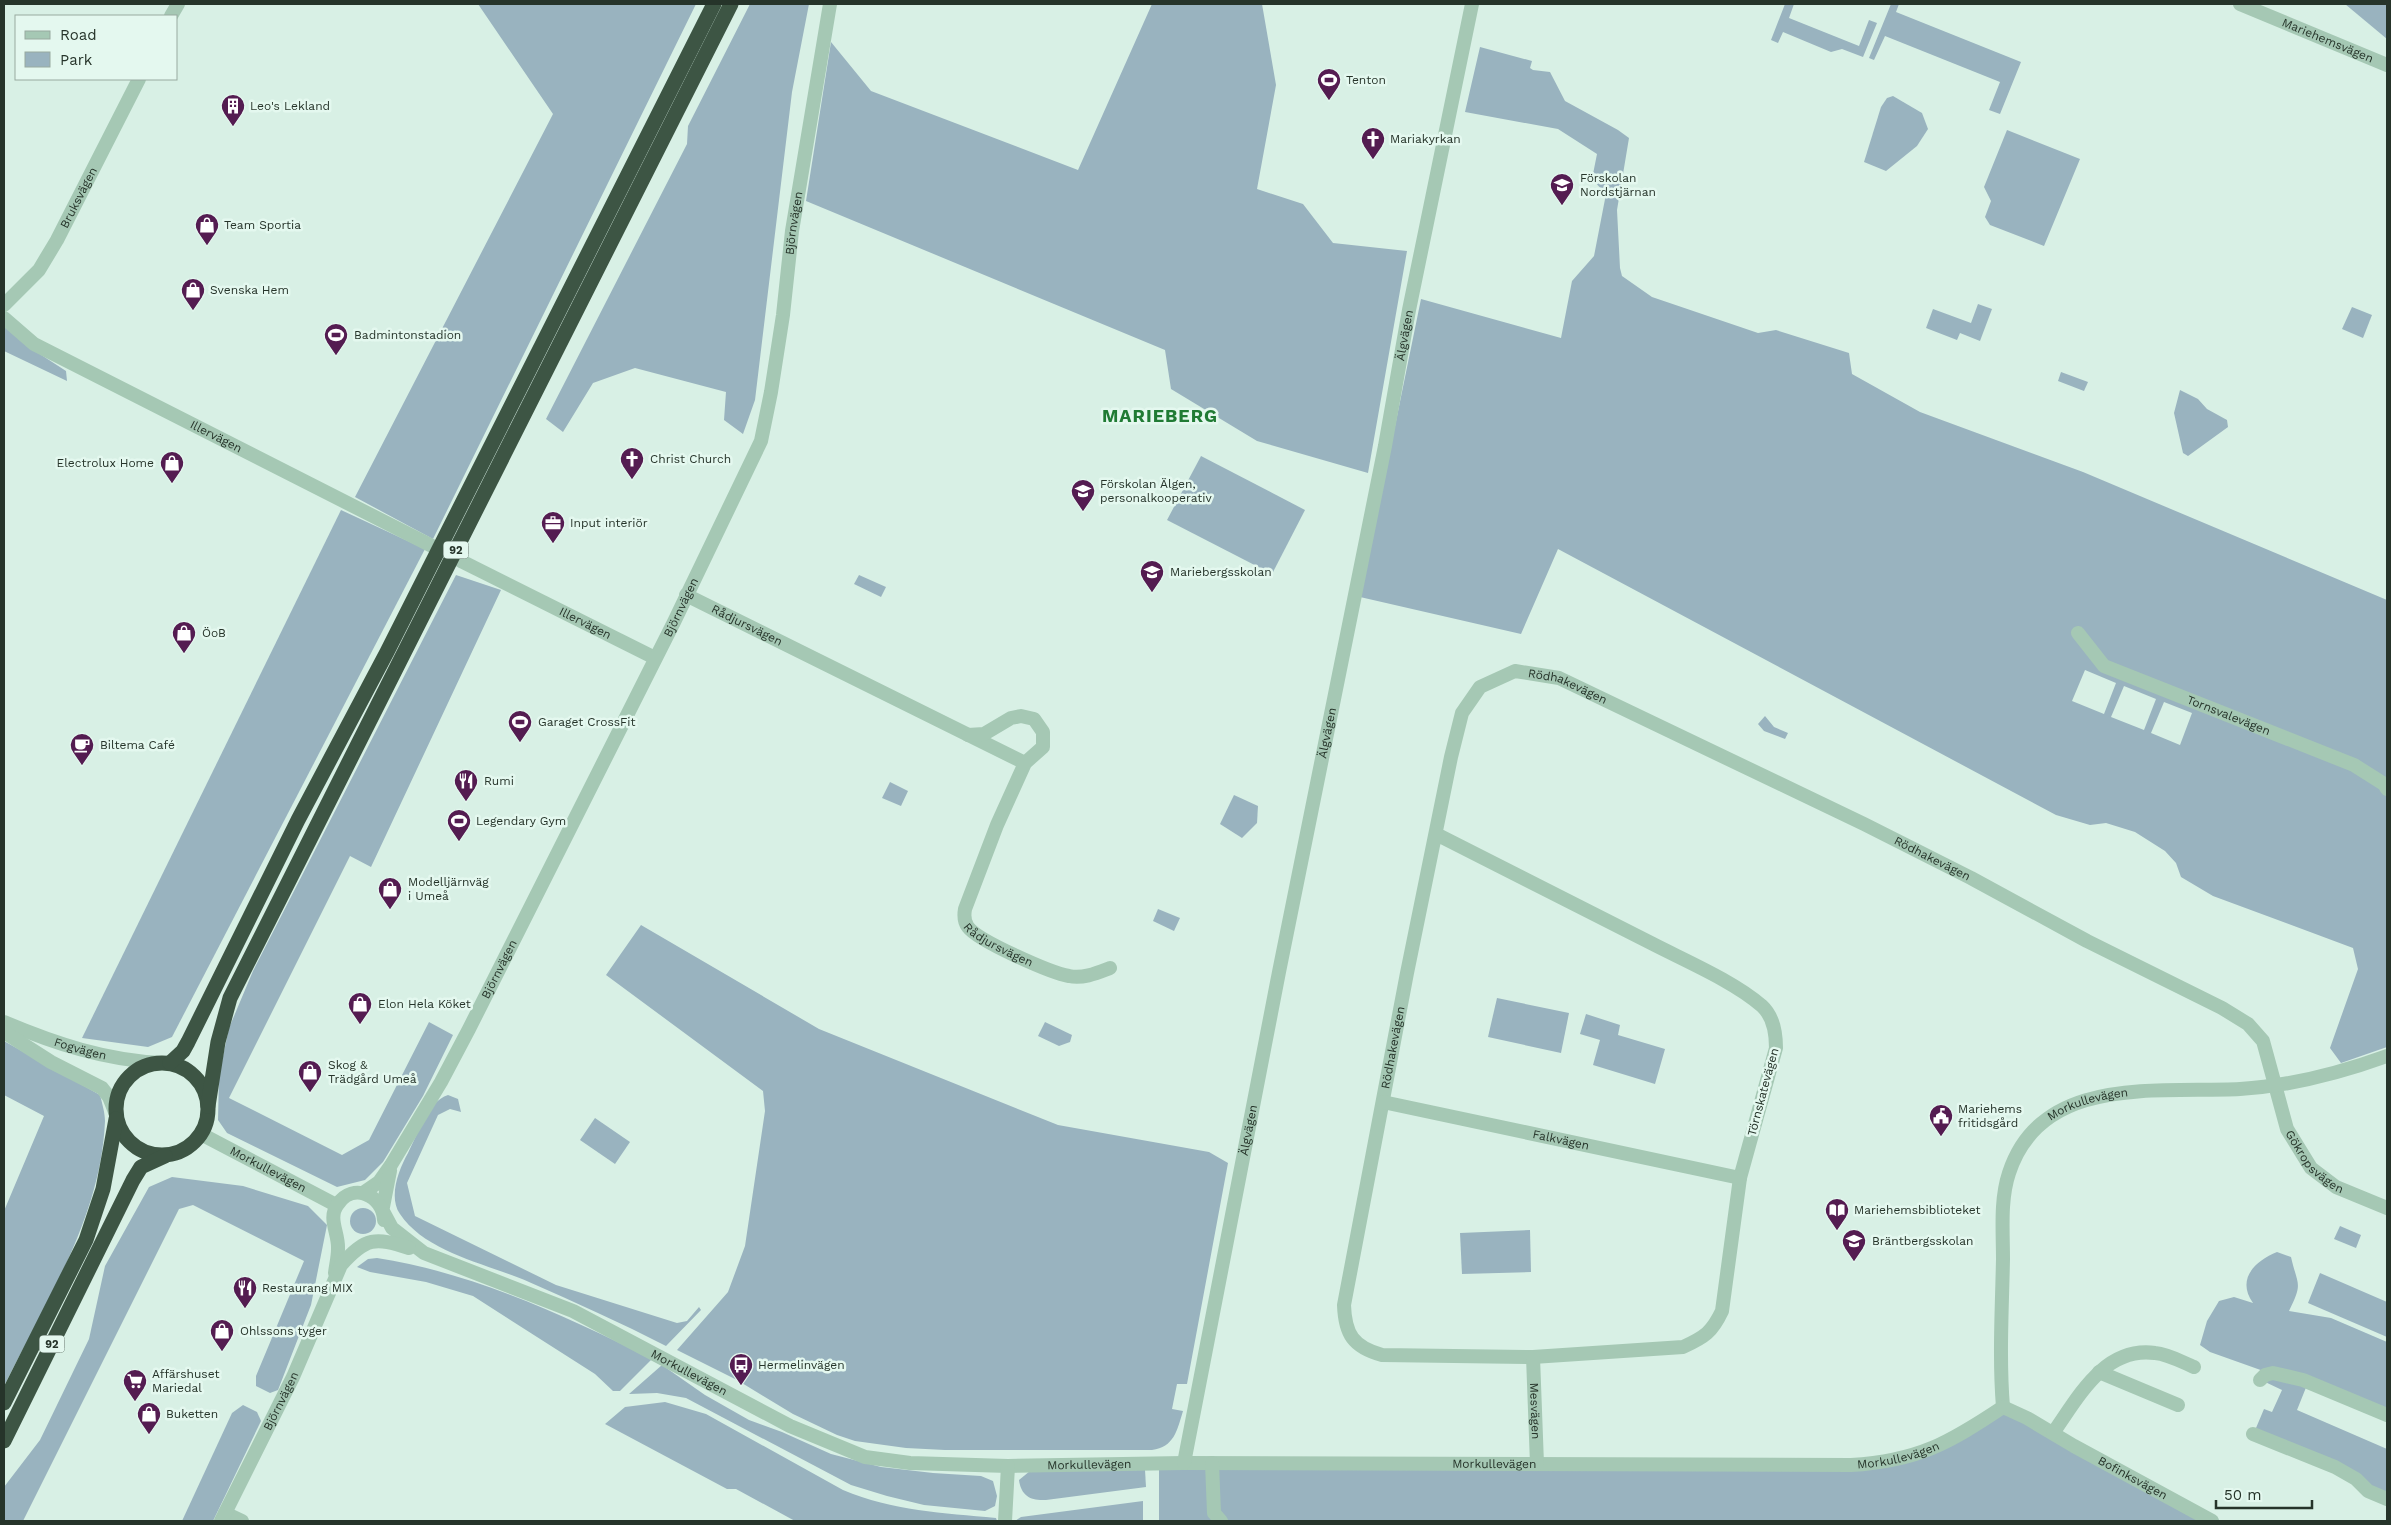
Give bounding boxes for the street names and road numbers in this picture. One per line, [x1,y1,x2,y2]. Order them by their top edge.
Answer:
street label: Mariehemsvägen [2280,15,2376,66]
street label: Bruksvägen [57,165,100,231]
street label: Björnvägen [782,190,806,256]
street label: Älgvägen [1393,309,1416,362]
street label: Illervägen [188,417,244,455]
road number: 92 [444,542,468,558]
street label: Björnvägen [661,575,701,639]
street label: Rådjursvägen [709,602,785,649]
street label: Illervägen [557,604,614,642]
street label: Rödhakevägen [1527,666,1609,707]
street label: Tornsvalevägen [2185,693,2272,738]
street label: Älgvägen [1315,706,1339,760]
street label: Rödhakevägen [1892,833,1973,884]
street label: Rådjursvägen [960,920,1035,970]
street label: Björnvägen [478,937,520,1001]
street label: Rödhakevägen [1378,1005,1408,1090]
street label: Fogvägen [52,1035,108,1063]
street label: Törnskatevägen [1745,1047,1781,1137]
street label: Morkullevägen [2045,1085,2129,1124]
street label: Älgvägen [1237,1103,1260,1157]
street label: Falkvägen [1531,1127,1591,1153]
street label: Gökropsvägen [2282,1128,2345,1196]
street label: Morkullevägen [228,1144,309,1195]
road number: 92 [40,1336,64,1352]
street label: Morkullevägen [649,1347,730,1398]
street label: Björnvägen [260,1370,301,1433]
street label: Mesvägen [1527,1382,1543,1440]
street label: Morkullevägen [1857,1439,1941,1472]
street label: Bofinksvägen [2096,1453,2170,1502]
street label: Morkullevägen [1047,1457,1132,1472]
street label: Morkullevägen [1452,1457,1536,1471]

